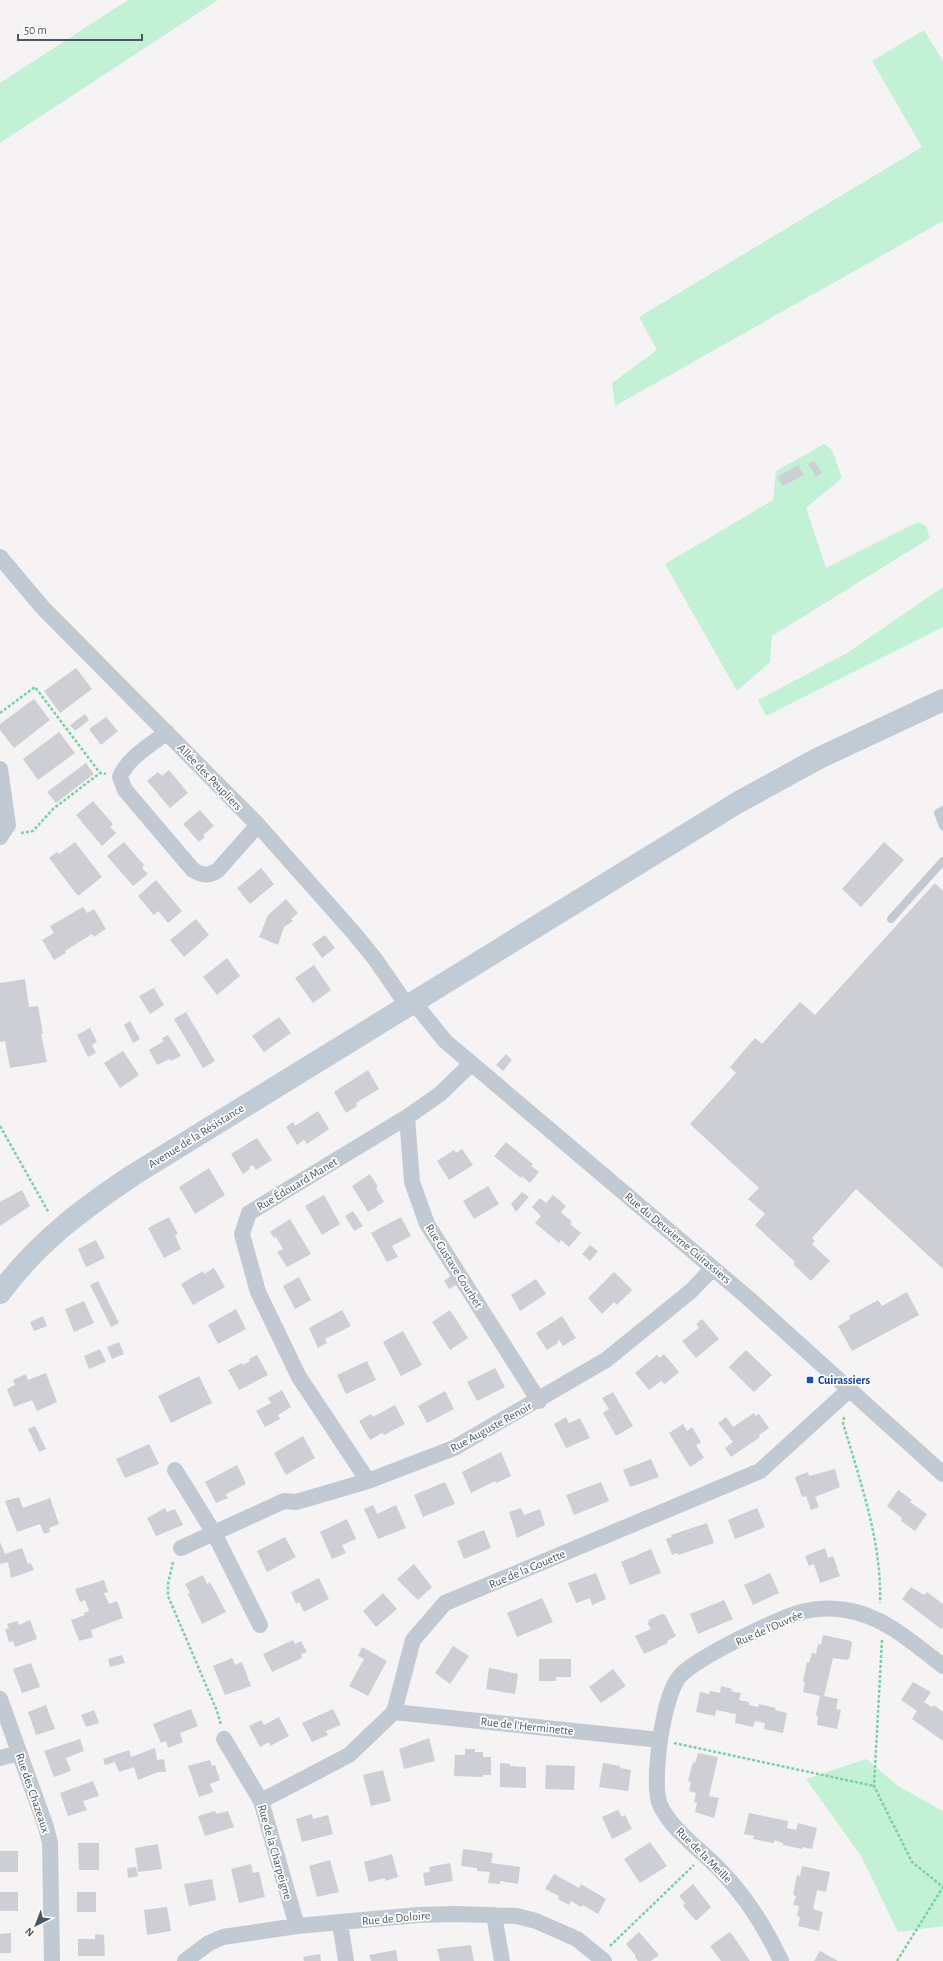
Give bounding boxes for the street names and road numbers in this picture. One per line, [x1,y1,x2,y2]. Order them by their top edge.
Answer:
street label: Allée des Peupliers [175,741,245,813]
street label: Avenue de la Résistance [146,1102,246,1170]
street label: Rue Édouard Manet [254,1154,339,1213]
street label: Rue du Deuxieme Cuirassiers [623,1190,733,1286]
street label: Rue Gustave Courbet [423,1222,485,1310]
street label: Rue Auguste Renoir [448,1400,534,1454]
street label: Rue de la Gouette [487,1547,567,1591]
street label: Rue de l'Ouvrée [734,1608,804,1648]
street label: Rue de l'Herminette [480,1715,574,1737]
street label: Rue des Chazeaux [14,1752,52,1834]
street label: Rue de la Charpeigne [256,1803,294,1901]
street label: Rue de la Meille [674,1825,734,1885]
street label: Rue de Doloire [361,1909,431,1927]

